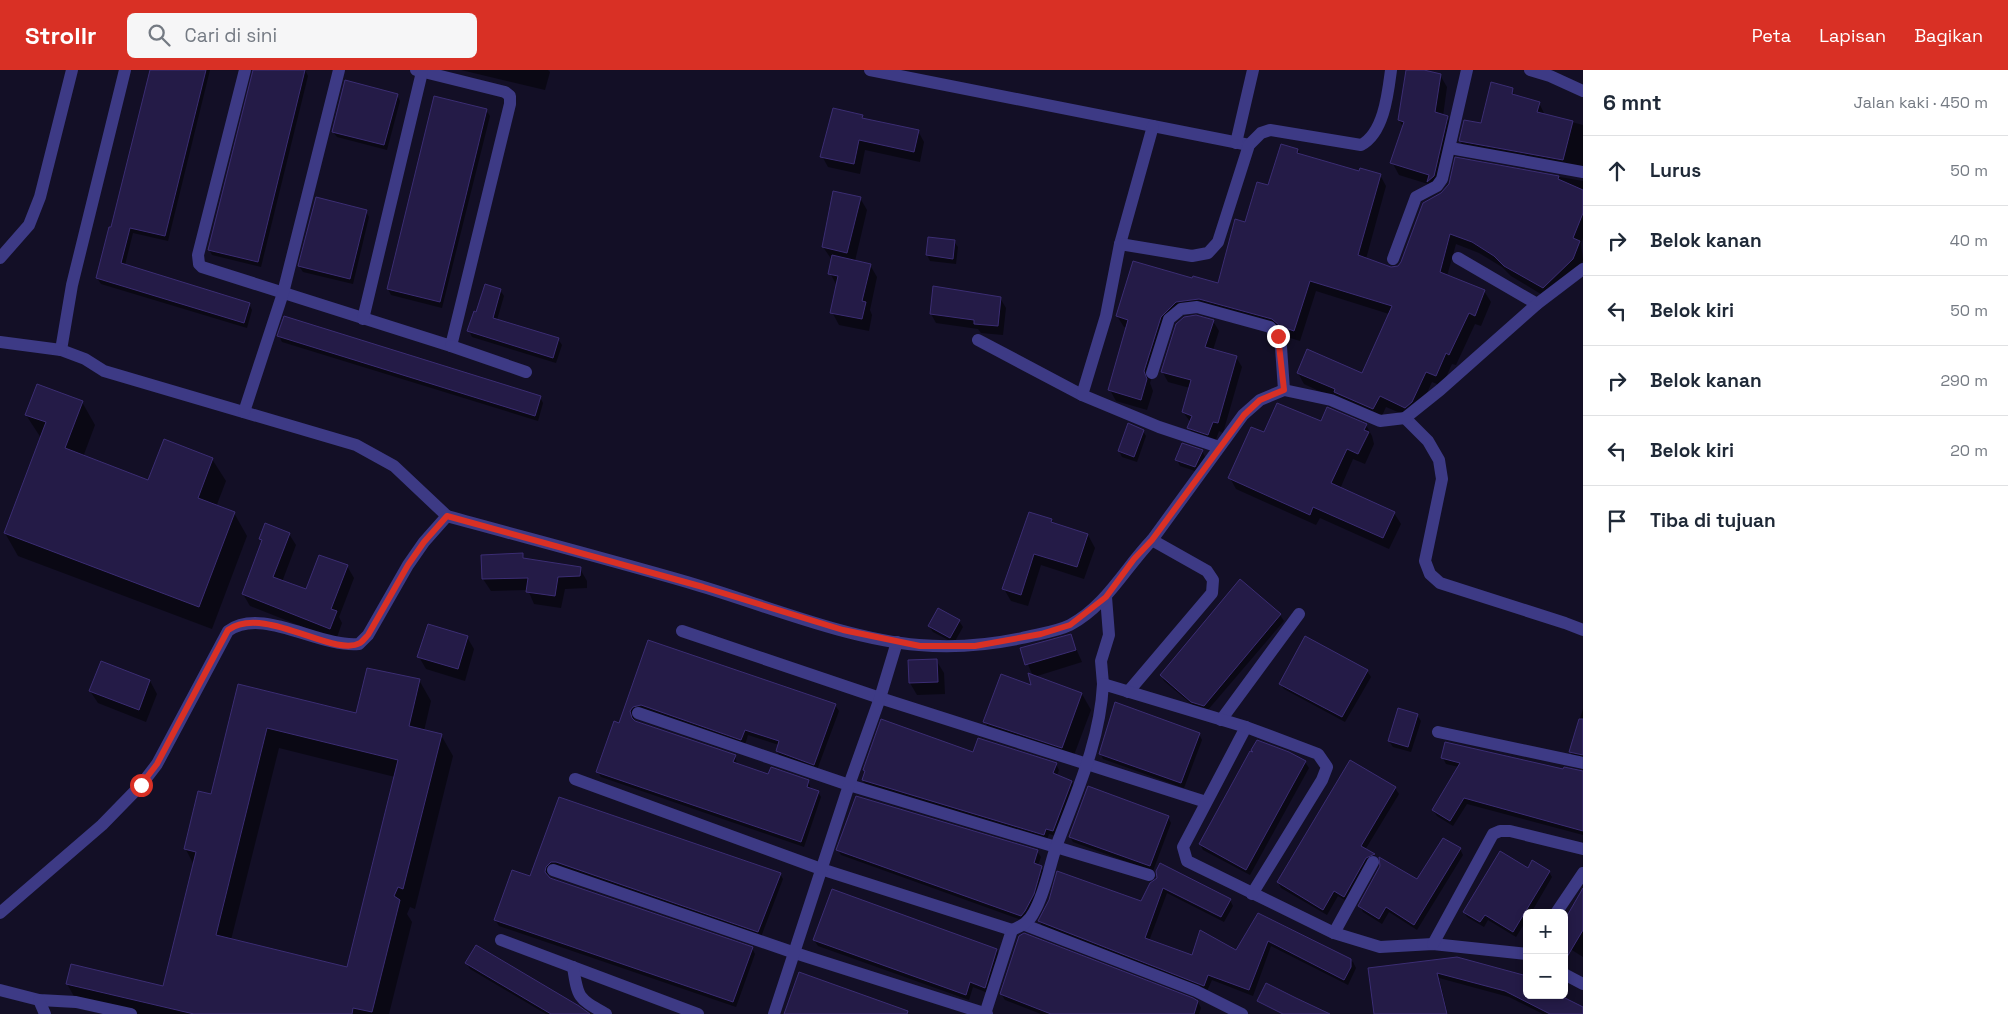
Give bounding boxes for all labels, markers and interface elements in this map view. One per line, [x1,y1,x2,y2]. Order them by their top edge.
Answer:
search box [127,13,477,58]
text: Strollr [25,20,97,51]
icon: search [145,21,173,49]
text: Cari di sini [185,23,277,48]
text: Peta [1752,24,1791,47]
text: Lapisan [1819,24,1886,47]
text: Bagikan [1914,24,1983,47]
text: 6 mnt [1603,89,1661,116]
text: Jalan kaki · 450 m [1854,92,1988,113]
icon: ahead [1603,157,1631,185]
text: Lurus [1650,158,1701,183]
text: 50 m [1950,160,1988,181]
icon: right [1603,227,1631,255]
text: Belok kanan [1650,228,1762,253]
text: 40 m [1950,230,1988,251]
icon: left [1603,297,1631,325]
text: Belok kiri [1650,298,1734,323]
text: 50 m [1950,300,1988,321]
route end [1267,325,1290,348]
icon: right [1603,367,1631,395]
text: Belok kanan [1650,368,1762,393]
text: 290 m [1940,370,1988,391]
icon: left [1603,437,1631,465]
text: Belok kiri [1650,438,1734,463]
text: 20 m [1950,440,1988,461]
icon: arrive [1603,507,1631,535]
text: Tiba di tujuan [1650,508,1776,533]
route start [130,774,153,797]
map controls [1523,909,1568,999]
button: + [1523,909,1568,954]
button: − [1523,954,1568,999]

